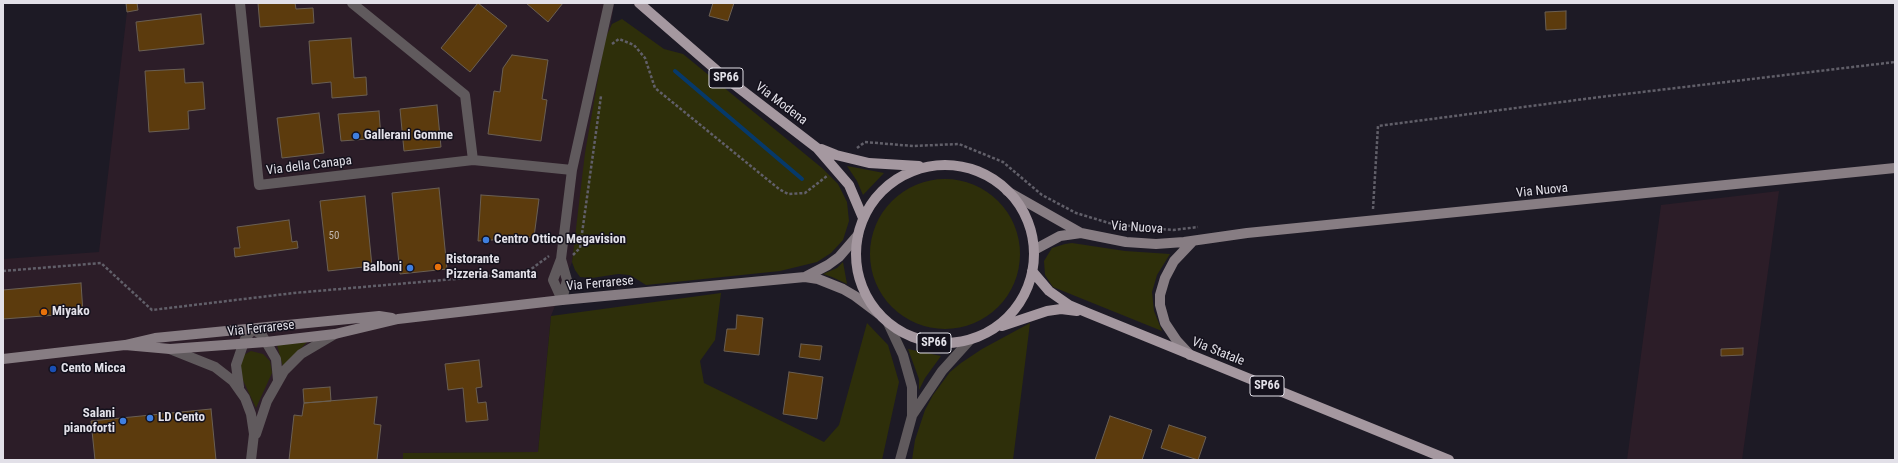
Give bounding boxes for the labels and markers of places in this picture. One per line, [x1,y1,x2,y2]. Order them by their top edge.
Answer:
place label: Gallerani Gomme [364,128,453,144]
marker: Gallerani Gomme [351,131,361,141]
place label: Centro Ottico Megavision [494,232,626,248]
marker: Centro Ottico Megavision [481,235,491,245]
place label: Ristorante Pizzeria Samanta [446,252,537,283]
place label: Balboni [363,260,402,276]
marker: Ristorante Pizzeria Samanta [433,262,443,272]
marker: Balboni [405,263,415,273]
place label: Miyako [52,304,90,320]
marker: Miyako [39,307,49,317]
place label: Cento Micca [61,361,126,377]
marker: Cento Micca [48,364,58,374]
place label: Salani pianoforti [64,406,115,437]
place label: LD Cento [158,410,205,426]
marker: LD Cento [145,413,155,423]
marker: Salani pianoforti [118,416,128,426]

